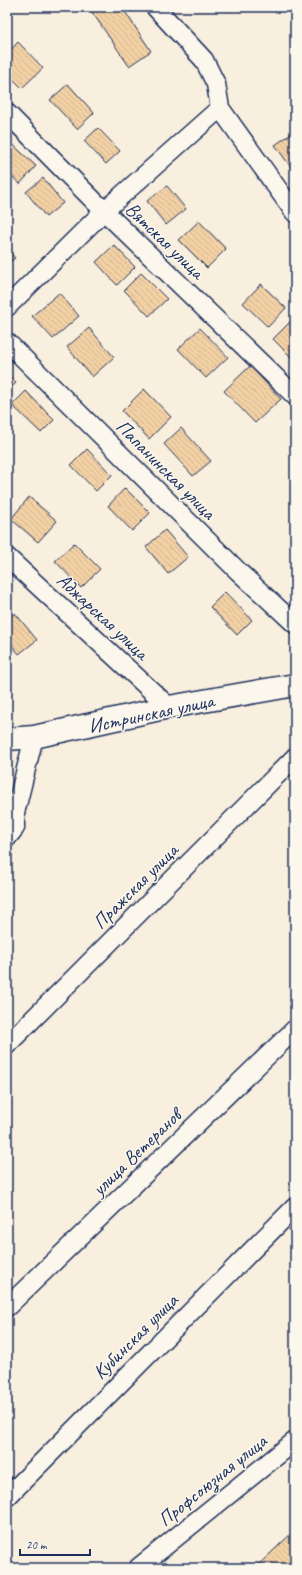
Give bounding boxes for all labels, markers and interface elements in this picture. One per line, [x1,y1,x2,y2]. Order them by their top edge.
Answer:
street label: Вятская улица [120,197,211,285]
street label: Папанинская улица [110,414,222,526]
street label: Аджарская улица [52,568,155,666]
street label: Истринская улица [86,688,218,739]
street label: Пражская улица [87,837,185,934]
street label: улица Ветеранов [86,1101,189,1202]
street label: Кубинская улица [87,1287,184,1384]
street label: Профсоюзная улица [153,1428,274,1533]
scale bar [20,1531,90,1557]
text: 20 m [26,1537,48,1553]

